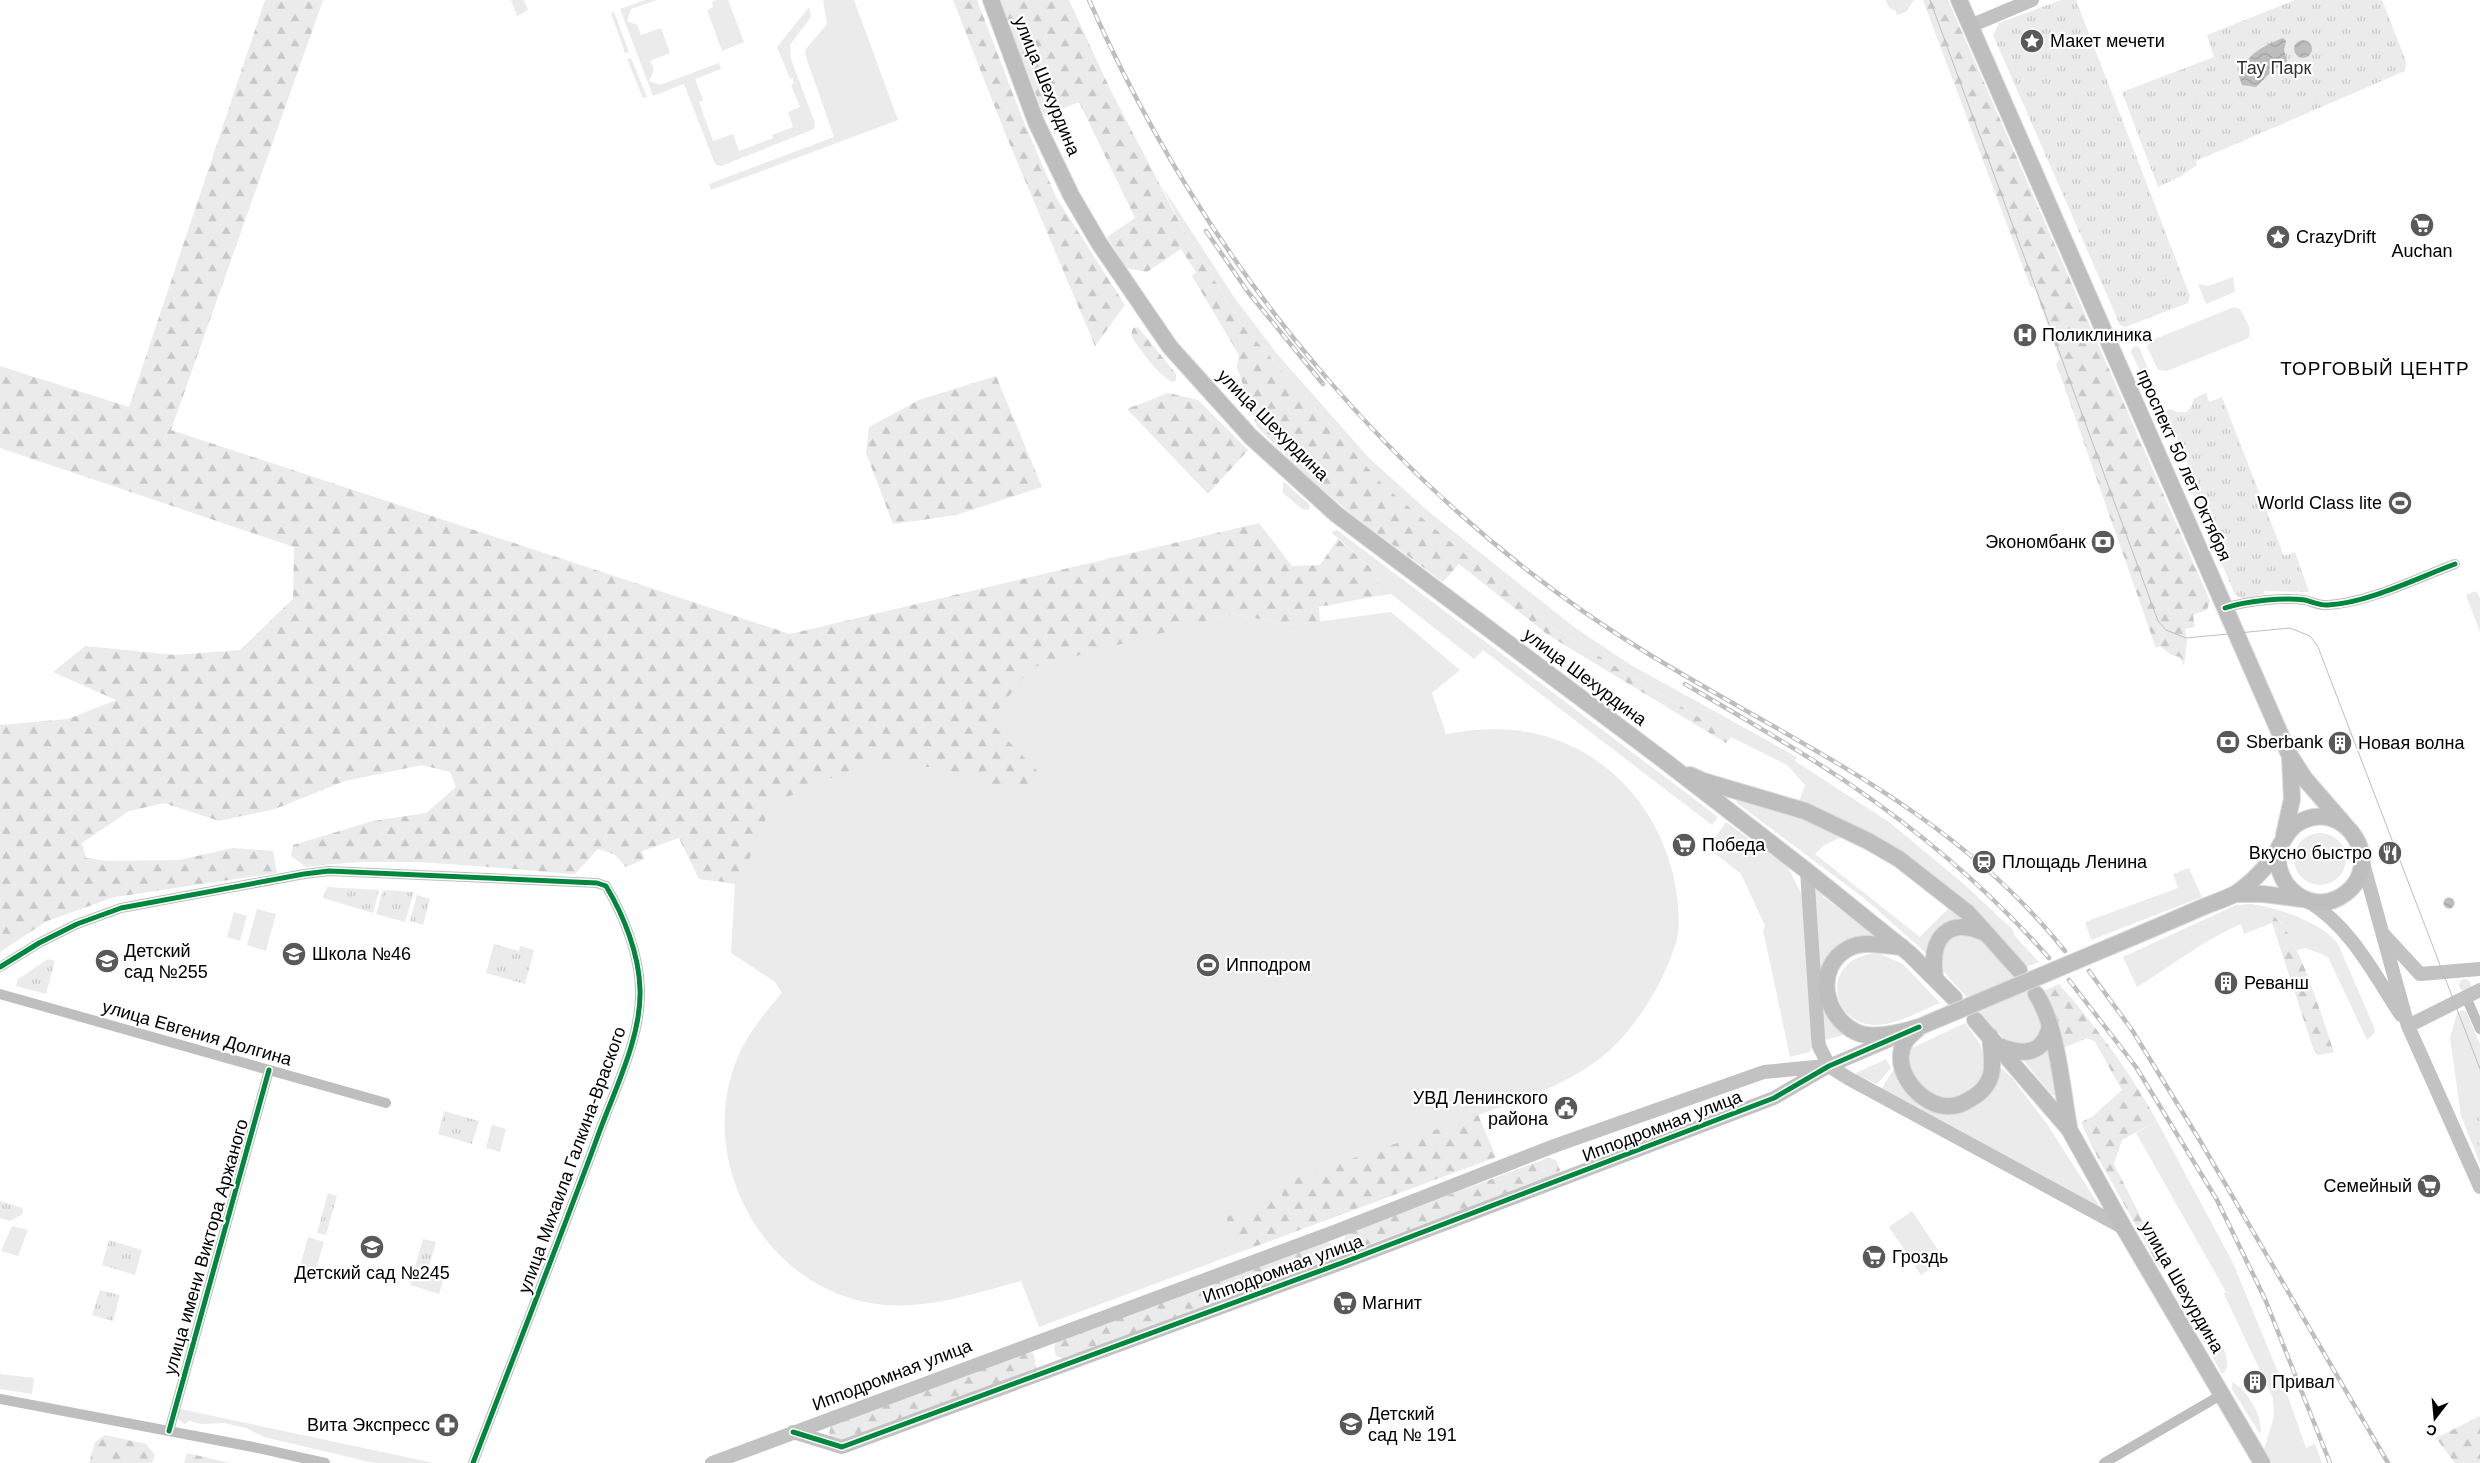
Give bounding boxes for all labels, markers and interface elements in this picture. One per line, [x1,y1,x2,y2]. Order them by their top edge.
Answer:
street label: улица Шехурдина [1010,13,1084,160]
place icon: Макет мечети [2019,28,2045,54]
place label: Макет мечети [2050,31,2165,51]
park label: Тау Парк [2237,58,2312,78]
supermarket icon: Auchan [2409,212,2435,238]
place icon: CrazyDrift [2265,224,2291,250]
place label: CrazyDrift [2296,227,2376,247]
place label: Auchan [2391,241,2453,261]
hospital icon: Поликлиника [2012,322,2038,348]
place label: Поликлиника [2042,325,2153,345]
district label: ТОРГОВЫЙ ЦЕНТР [2280,358,2470,379]
street label: улица Шехурдина [1213,365,1333,485]
street label: проспект 50 лет Октября [2133,366,2235,564]
sports icon: World Class lite [2387,490,2413,516]
place label: World Class lite [2257,493,2382,513]
bank icon: Экономбанк [2090,529,2116,555]
place label: Экономбанк [1985,532,2086,552]
street label: улица Шехурдина [1520,624,1651,730]
bank icon: Sberbank [2215,729,2241,755]
building icon: Новая волна [2327,730,2353,756]
place label: Sberbank [2246,732,2324,752]
place label: Новая волна [2358,733,2466,753]
supermarket icon: Победа [1671,832,1697,858]
place label: Победа [1702,835,1766,855]
restaurant icon: Вкусно быстро [2377,840,2403,866]
place label: Вкусно быстро [2249,843,2372,863]
station icon: Площадь Ленина [1971,849,1997,875]
place label: Площадь Ленина [2002,852,2148,872]
place label: Детский сад №255 [124,941,208,982]
school or university icon: Школа №46 [281,941,307,967]
place label: Школа №46 [312,944,411,964]
school or university icon: Детский сад №255 [94,948,120,974]
sports icon: Ипподром [1195,952,1221,978]
place label: Ипподром [1226,955,1311,975]
building icon: Реванш [2213,970,2239,996]
place label: Реванш [2244,973,2309,993]
street label: улица Евгения Долгина [100,996,295,1070]
street label: улица Михаила Галкина-Враского [514,1024,630,1296]
street label: Ипподромная улица [1579,1086,1745,1166]
place label: УВД Ленинского района [1413,1088,1549,1129]
public building icon: УВД Ленинского района [1553,1095,1579,1121]
street label: улица имени Виктора Аржаного [160,1117,252,1377]
supermarket icon: Семейный [2416,1173,2442,1199]
place label: Семейный [2324,1176,2412,1196]
street label: улица Шехурдина [2136,1218,2228,1357]
street label: Ипподромная улица [1200,1230,1367,1307]
school or university icon: Детский сад №245 [359,1234,385,1260]
supermarket icon: Гроздь [1861,1244,1887,1270]
place label: Гроздь [1892,1247,1948,1267]
place label: Детский сад №245 [294,1263,450,1283]
supermarket icon: Магнит [1332,1290,1358,1316]
place label: Магнит [1362,1293,1422,1313]
street label: Ипподромная улица [809,1335,975,1415]
building icon: Привал [2242,1369,2268,1395]
place label: Привал [2272,1372,2335,1392]
north arrow [2410,1393,2460,1443]
place label: Детский сад № 191 [1368,1404,1457,1445]
school or university icon: Детский сад № 191 [1338,1411,1364,1437]
pharmacy icon: Вита Экспресс [434,1412,460,1438]
place label: Вита Экспресс [307,1415,430,1435]
text: С [2424,1421,2438,1440]

